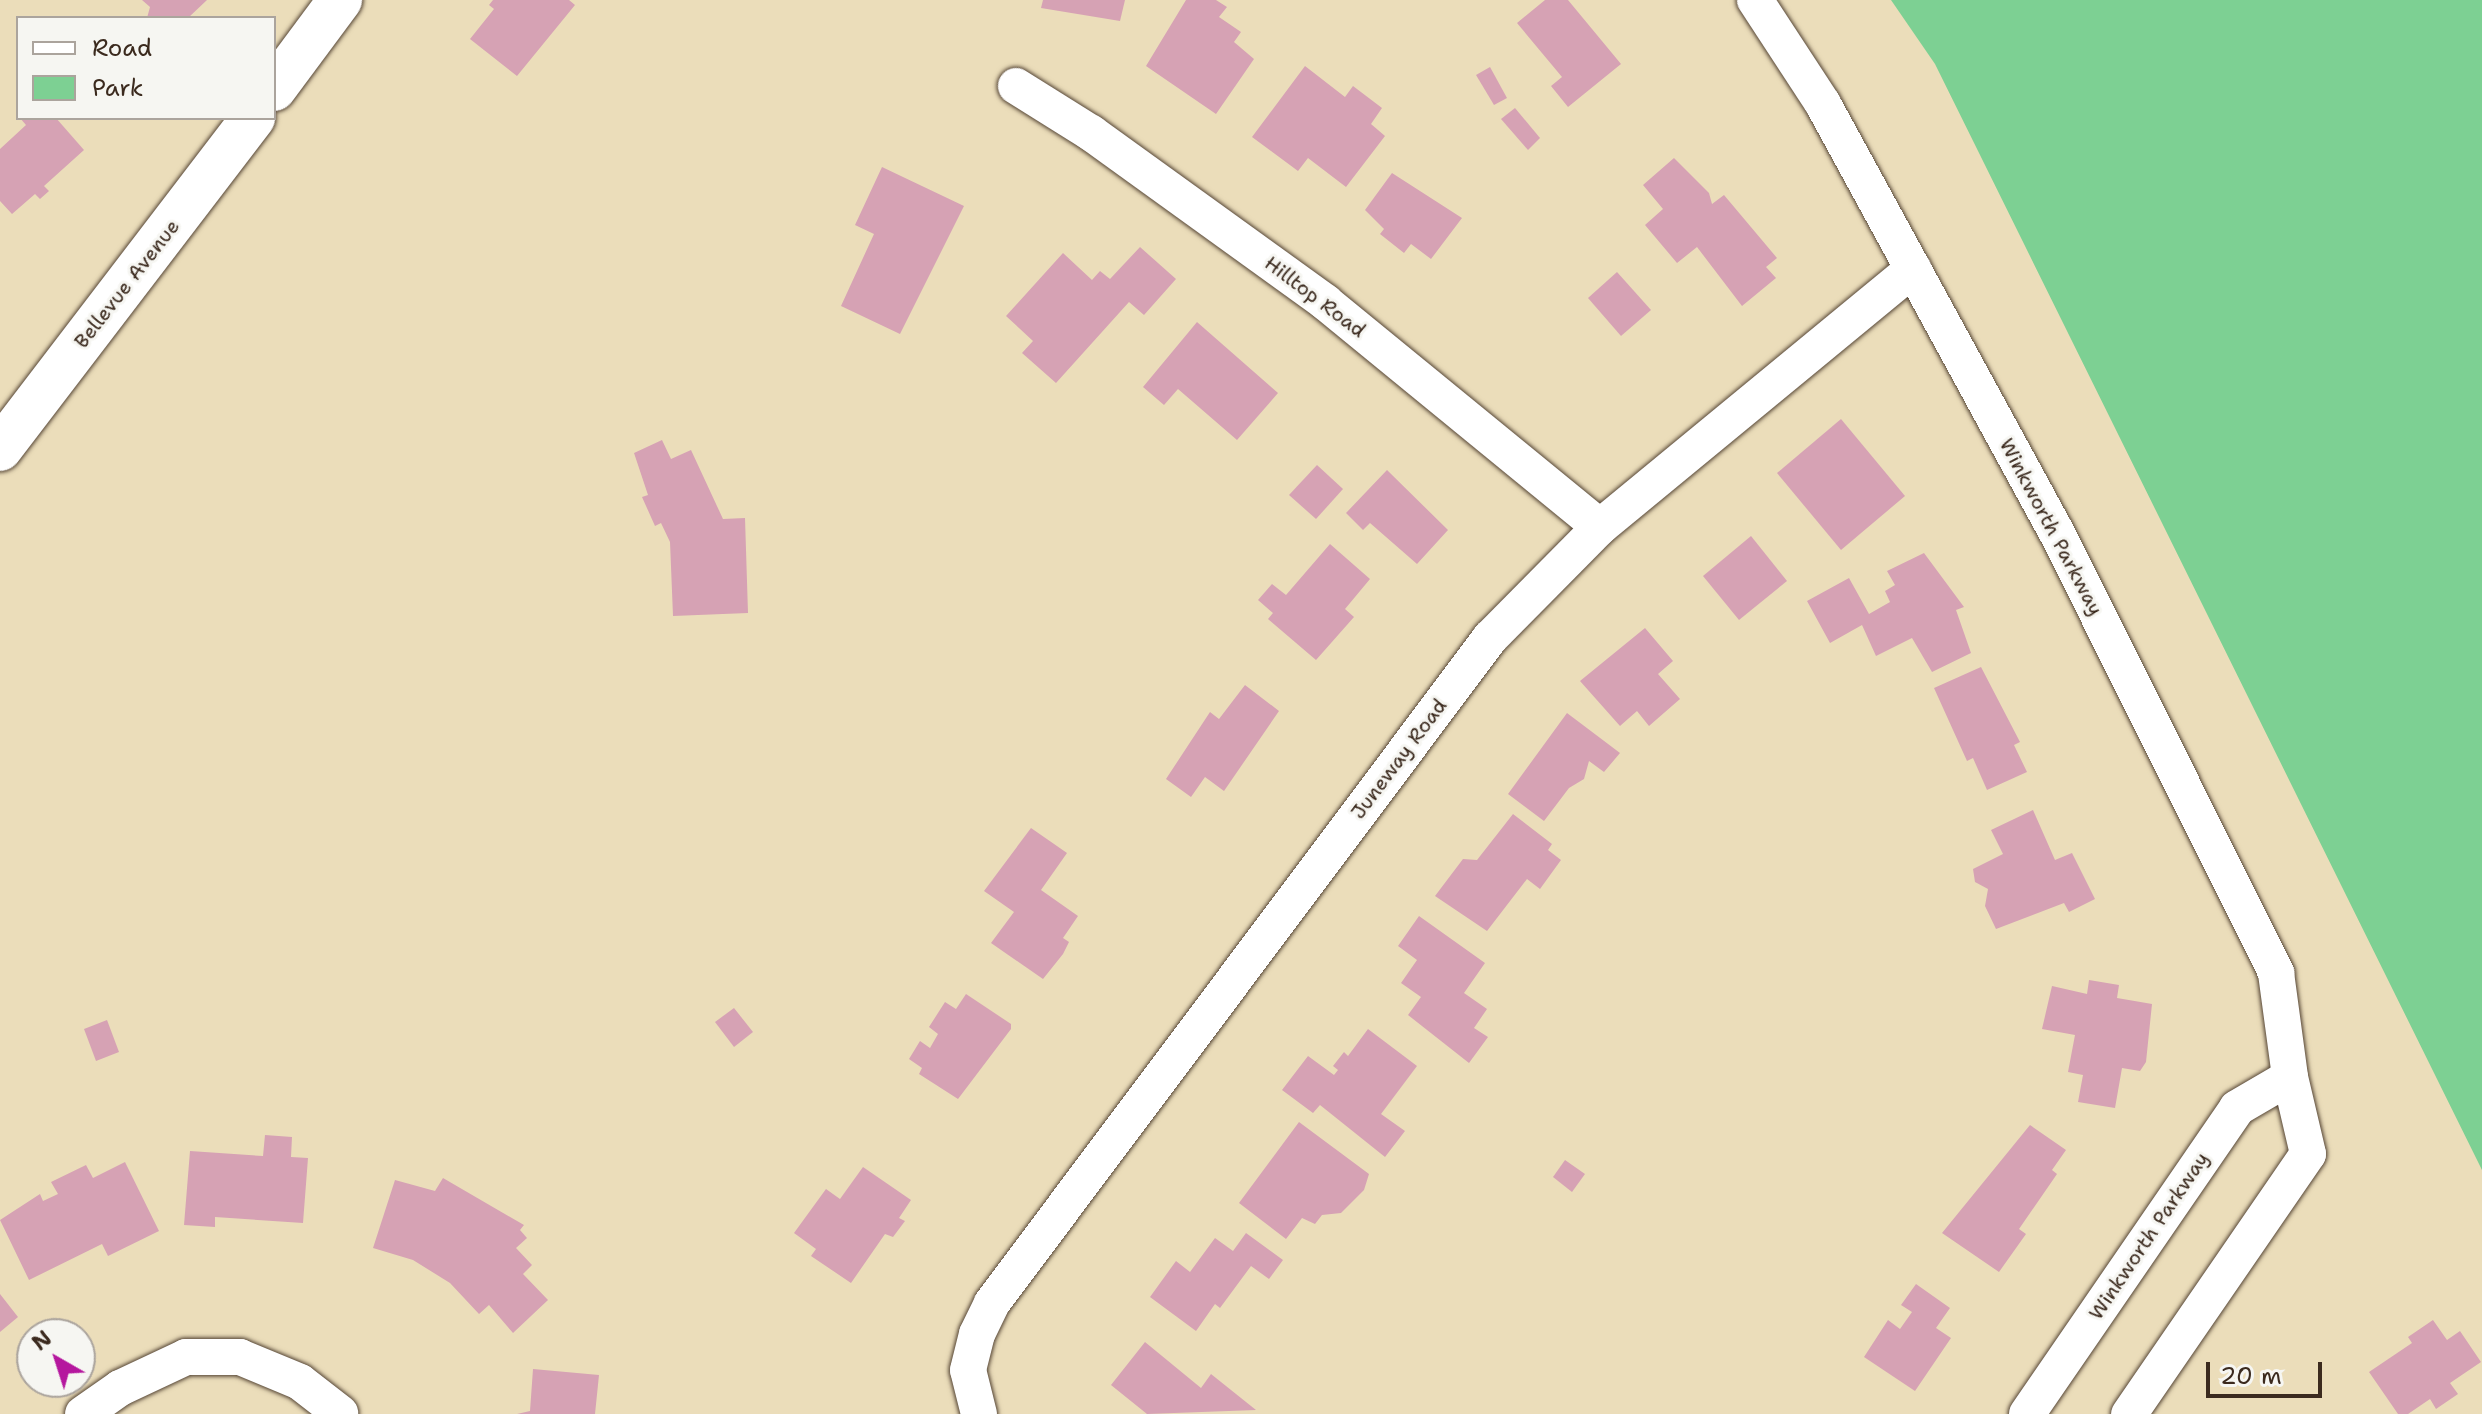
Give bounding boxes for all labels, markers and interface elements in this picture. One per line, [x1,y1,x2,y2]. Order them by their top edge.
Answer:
legend [16,16,276,120]
text: Road [92,32,152,64]
text: Park [92,72,144,104]
street label: Bellevue Avenue [69,215,185,353]
street label: Hilltop Road [1260,251,1370,343]
street label: Winkworth Parkway [1994,434,2108,620]
street label: Juneway Road [1346,694,1452,824]
street label: Winkworth Parkway [2084,1148,2214,1324]
north arrow [16,1318,96,1398]
text: N [26,1324,58,1357]
scale bar [2210,1346,2326,1396]
text: 20 m [2220,1360,2282,1392]

